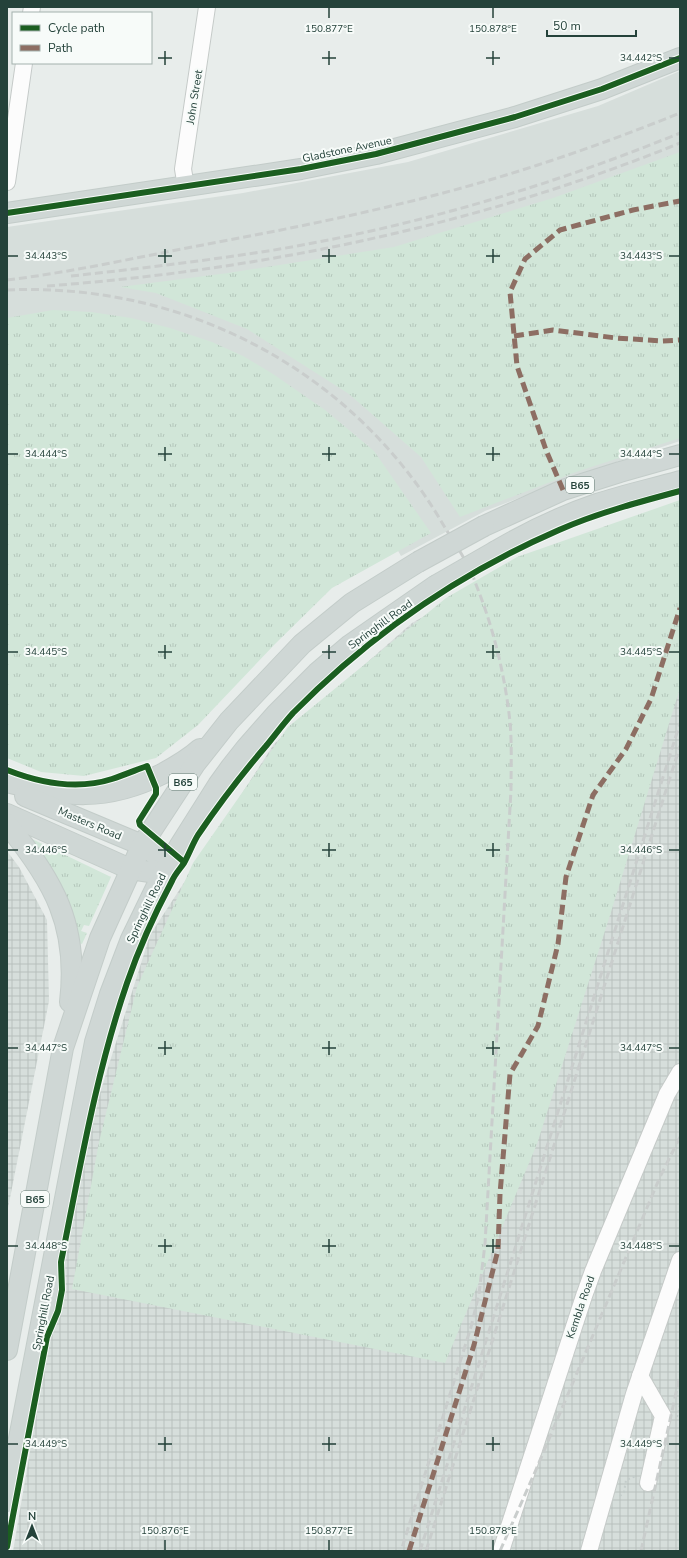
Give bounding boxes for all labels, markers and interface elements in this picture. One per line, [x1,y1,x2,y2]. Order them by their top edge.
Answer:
legend [12,12,152,64]
scale bar [547,12,636,38]
text: 50 m [553,18,581,34]
text: Cycle path [48,20,105,36]
text: 150.877°E [305,22,353,36]
text: 150.878°E [469,22,517,36]
text: Path [48,40,73,56]
text: 34.442°S [620,51,662,65]
street label: John Street [183,69,206,126]
street label: Gladstone Avenue [301,133,393,166]
text: 34.443°S [25,249,67,263]
text: 34.443°S [620,249,662,263]
text: 34.444°S [25,447,67,461]
text: 34.444°S [620,447,662,461]
road number: B65 [566,477,594,493]
street label: Springhill Road [345,596,415,653]
text: 34.445°S [25,645,67,659]
text: 34.445°S [620,645,662,659]
road number: B65 [169,774,197,790]
street label: Masters Road [56,803,124,844]
text: 34.446°S [25,843,67,857]
text: 34.446°S [620,843,662,857]
street label: Springhill Road [123,871,170,946]
text: 34.447°S [25,1041,67,1055]
text: 34.447°S [620,1041,662,1055]
road number: B65 [21,1191,49,1207]
text: 34.448°S [25,1239,67,1253]
text: 34.448°S [620,1239,662,1253]
street label: Springhill Road [29,1274,58,1352]
street label: Kembla Road [563,1274,598,1341]
text: 34.449°S [25,1437,67,1451]
text: 34.449°S [620,1437,662,1451]
north arrow [12,1506,52,1546]
text: N [28,1509,36,1524]
text: 150.876°E [141,1524,189,1538]
text: 150.877°E [305,1524,353,1538]
text: 150.878°E [469,1524,517,1538]

